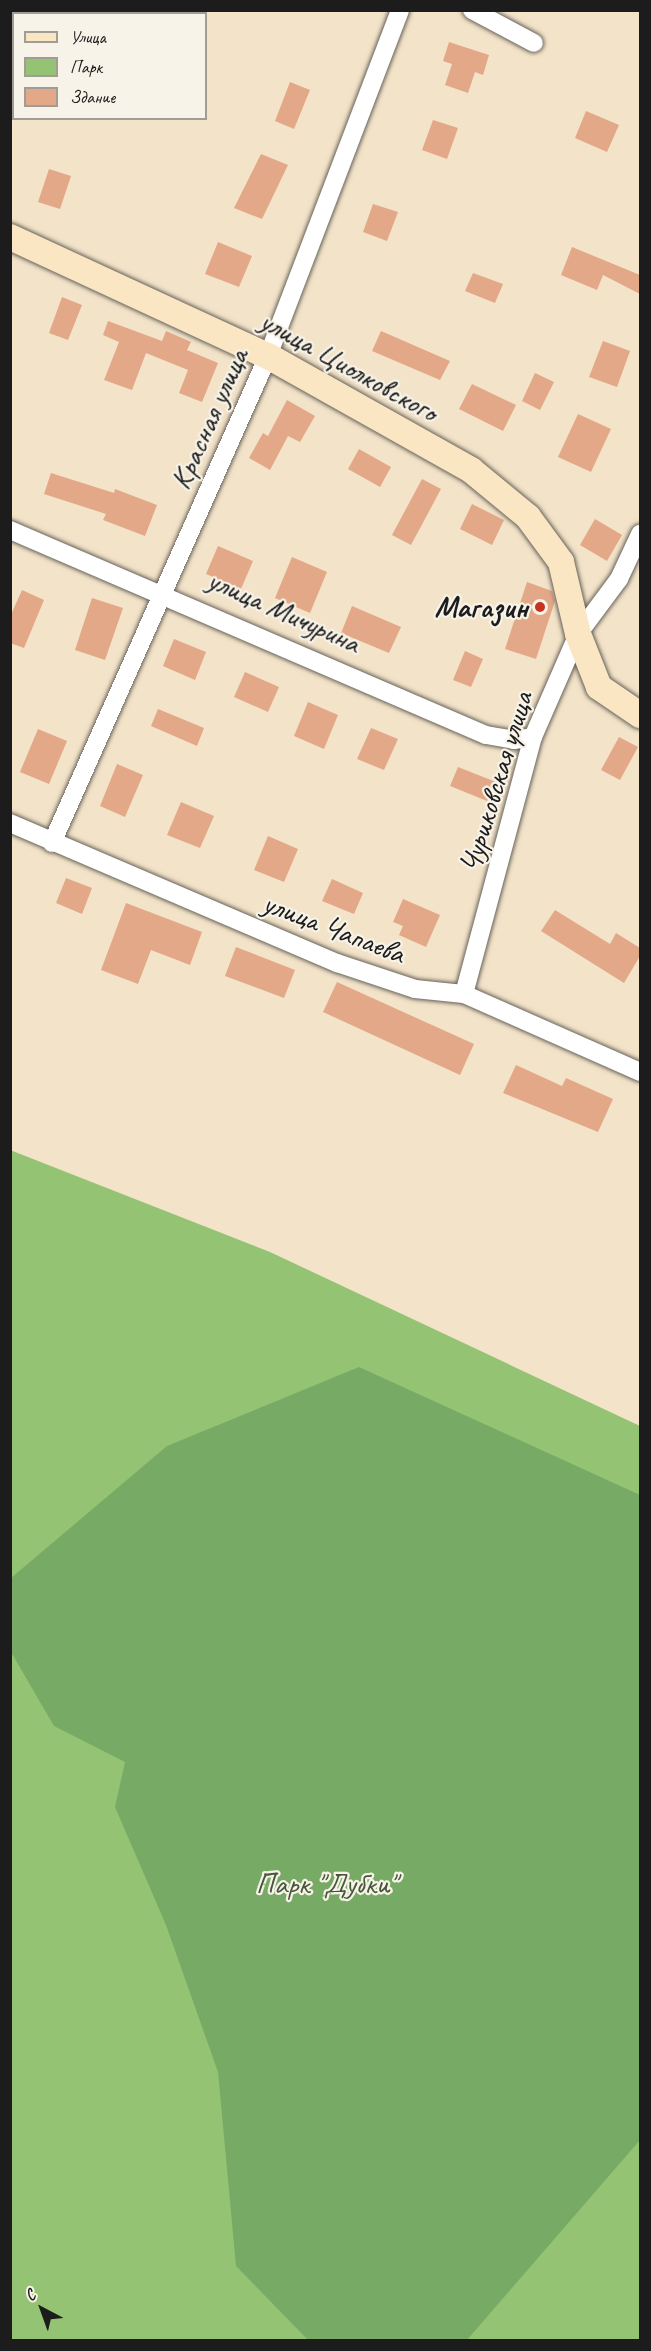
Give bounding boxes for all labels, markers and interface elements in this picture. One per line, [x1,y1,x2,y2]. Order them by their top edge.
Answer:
legend [12,12,207,120]
text: Улица [70,26,106,48]
text: Парк [70,56,102,78]
text: Здание [70,86,115,108]
street label: улица Циолковского [254,302,444,430]
street label: Красная улица [162,343,256,495]
street label: улица Мичурина [202,561,366,661]
place label: Магазин [434,589,528,625]
marker: Магазин [533,600,547,614]
street label: Чуриковская улица [451,686,541,878]
street label: улица Чапаева [258,885,410,971]
park label: Парк "Дубки" [256,1865,396,1901]
north arrow [12,2279,72,2339]
text: С [21,2285,40,2306]

